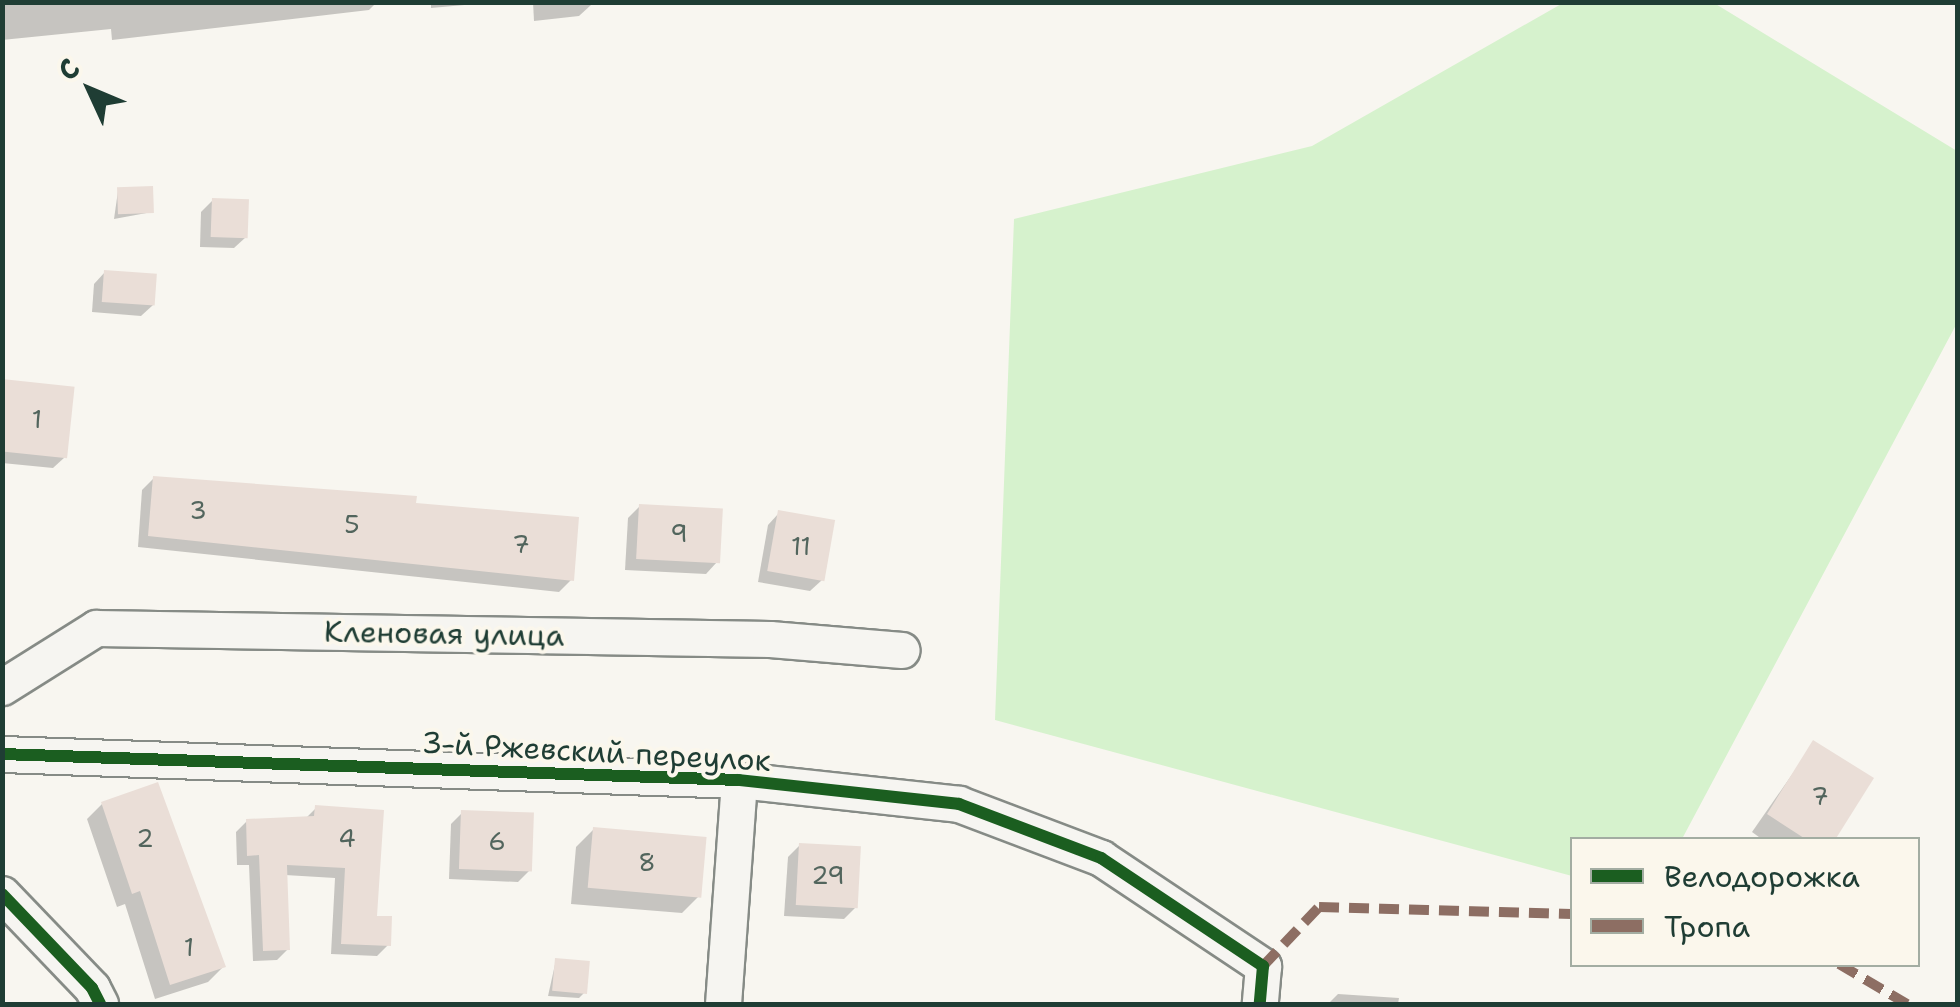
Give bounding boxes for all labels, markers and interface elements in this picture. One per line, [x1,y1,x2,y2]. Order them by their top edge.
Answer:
north arrow [40,40,140,140]
text: С [49,50,88,89]
house number: 1 [32,404,42,434]
house number: 3 [189,495,207,525]
house number: 5 [344,509,360,539]
house number: 9 [670,518,688,548]
house number: 7 [512,529,530,559]
house number: 11 [791,531,811,561]
street label: Кленовая улица [324,614,564,654]
street label: 3-й Ржевский переулок [420,725,772,779]
house number: 7 [1811,781,1829,811]
house number: 2 [136,823,154,853]
house number: 4 [338,823,356,853]
house number: 6 [488,826,506,856]
legend [1570,837,1920,967]
house number: 8 [638,847,656,877]
text: Велодорожка [1664,856,1860,897]
house number: 29 [811,860,845,890]
text: Тропа [1664,906,1750,947]
house number: 1 [184,932,194,962]

